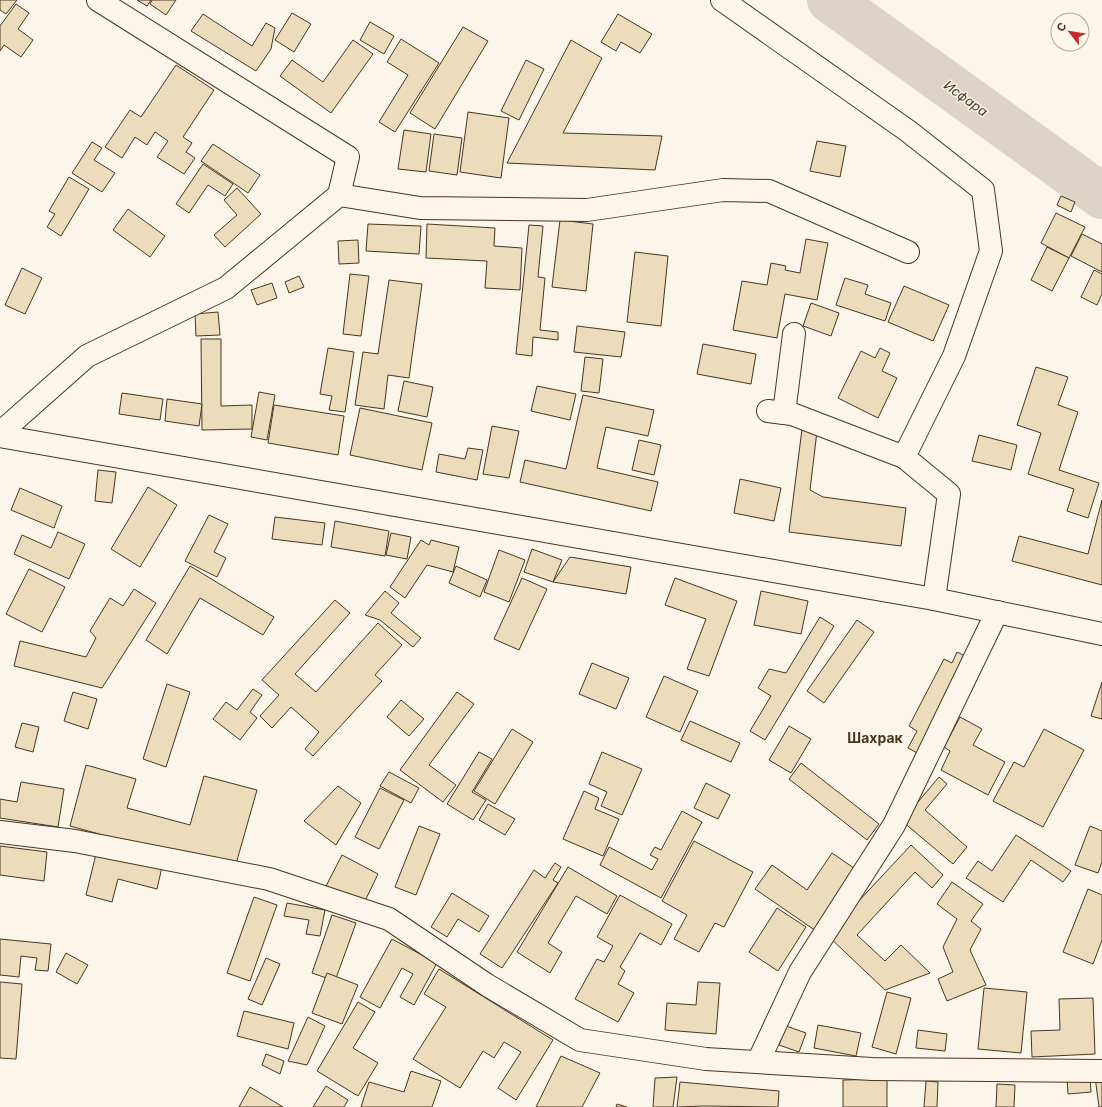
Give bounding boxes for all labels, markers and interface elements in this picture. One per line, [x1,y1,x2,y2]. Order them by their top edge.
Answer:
north arrow [1050,12,1090,52]
text: С [1053,20,1070,34]
water label: Исфара [941,77,991,119]
district label: Шахрак [847,729,904,746]

